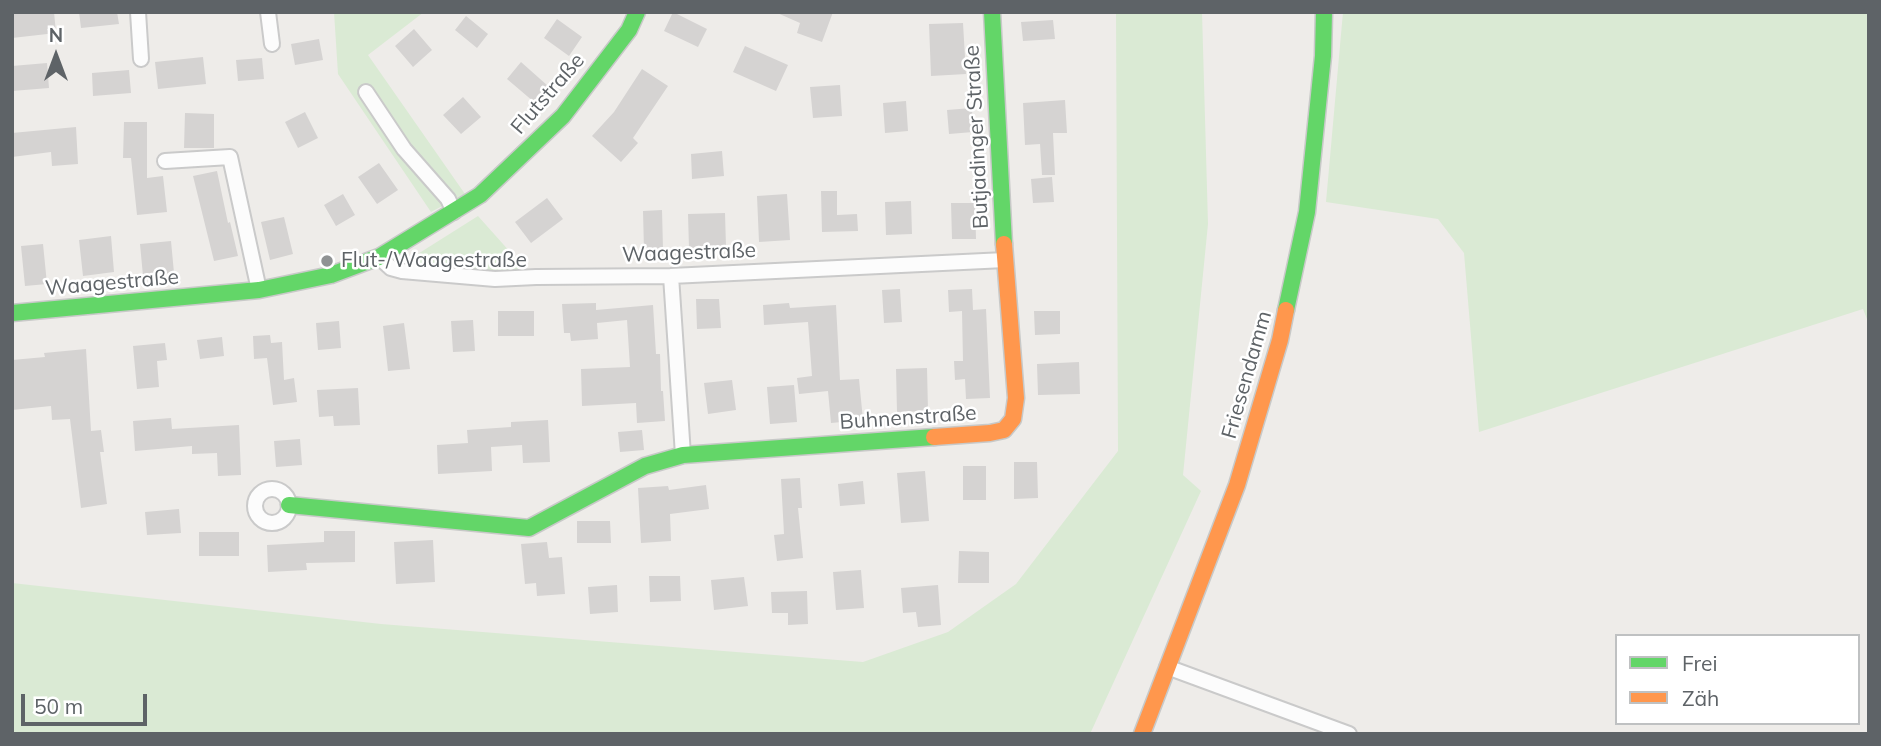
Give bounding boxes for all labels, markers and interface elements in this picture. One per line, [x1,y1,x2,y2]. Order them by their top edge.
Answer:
north arrow [21,21,91,91]
text: N [49,23,63,47]
street label: Butjadinger Straße [960,45,994,229]
street label: Flutstraße [506,48,590,140]
street label: Waagestraße [622,238,756,268]
place label: Flut-/Waagestraße [341,248,527,274]
marker: Flut-/Waagestraße [319,253,335,269]
street label: Waagestraße [44,265,180,301]
street label: Friesendamm [1217,308,1277,442]
street label: Buhnenstraße [839,401,977,435]
legend [1615,634,1860,725]
text: Frei [1682,650,1718,676]
scale bar [24,680,150,724]
text: Zäh [1682,685,1719,711]
text: 50 m [34,693,83,719]

